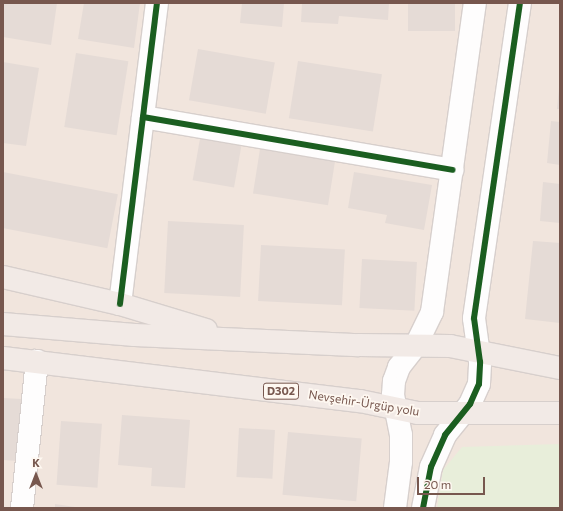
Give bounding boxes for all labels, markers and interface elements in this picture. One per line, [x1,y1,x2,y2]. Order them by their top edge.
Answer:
road number: D302 [263,382,299,400]
street label: Nevşehir-Ürgüp yolu [308,387,420,419]
north arrow [16,455,56,495]
text: K [32,456,40,469]
scale bar [419,469,487,495]
text: 20 m [424,477,451,491]

